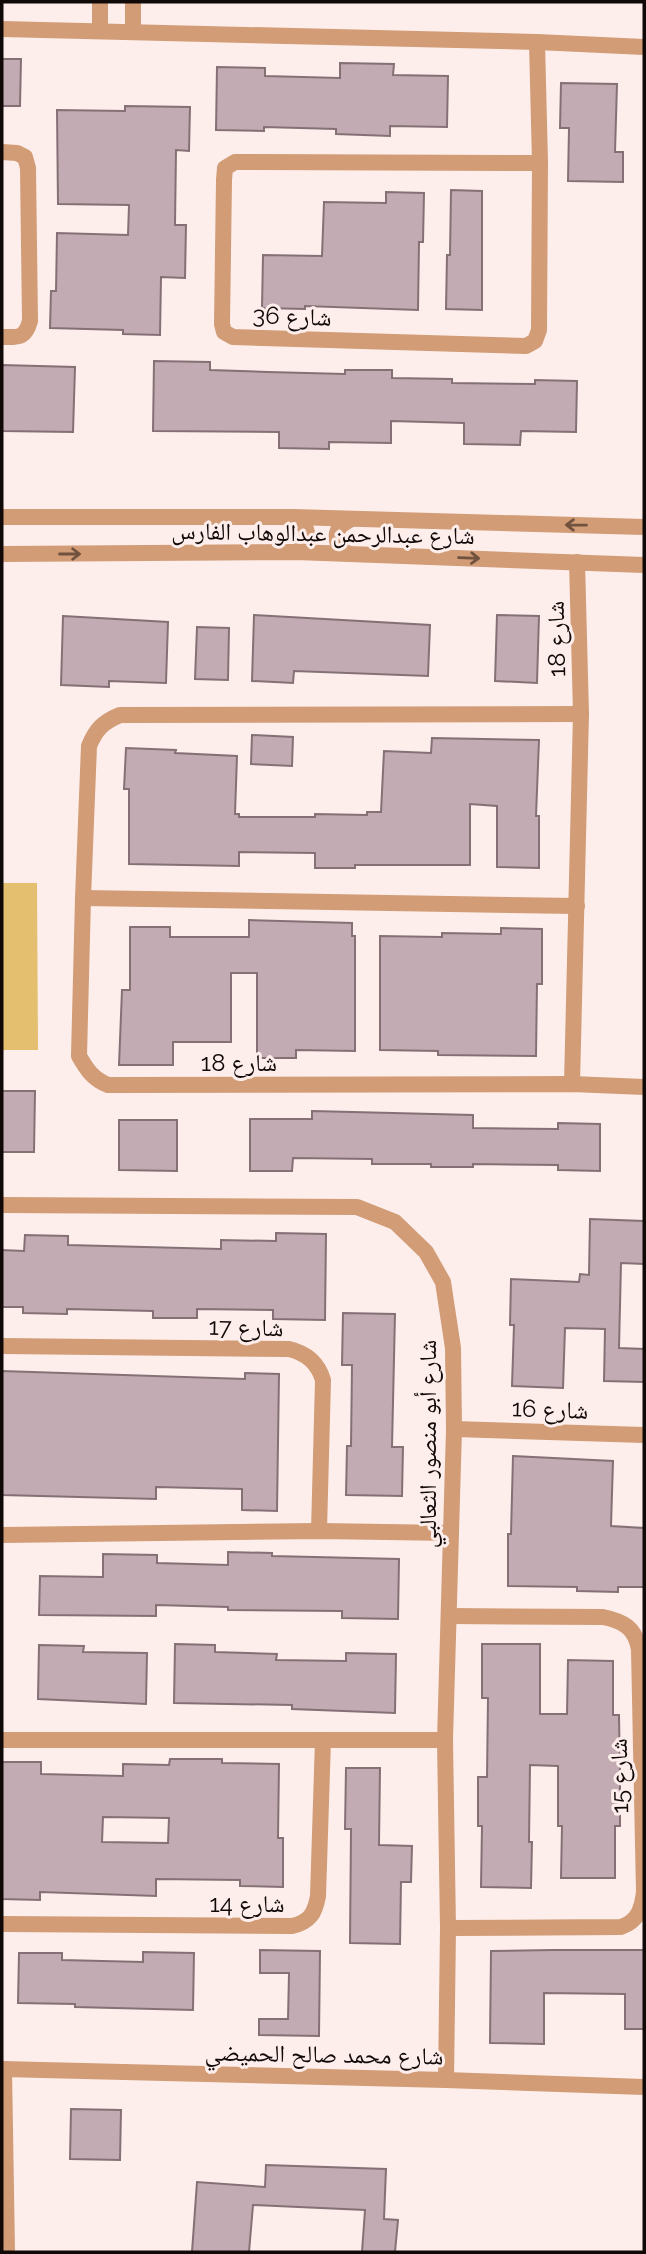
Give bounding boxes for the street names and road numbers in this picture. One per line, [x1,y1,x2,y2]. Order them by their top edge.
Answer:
street label: شارع 36 [252,300,332,333]
street label: شارع عبدالرحمن عبدالوهاب الفارس [171,516,475,551]
street label: شارع 18 [541,601,572,677]
street label: شارع 18 [201,1048,277,1078]
street label: شارع 17 [208,1312,284,1343]
street label: شارع أبو منصور الثعالبي [413,1340,447,1548]
street label: شارع 16 [511,1393,589,1426]
street label: شارع 15 [604,1738,635,1814]
street label: شارع 14 [209,1889,285,1919]
street label: شارع محمد صالح الحميضي [204,2037,444,2076]

